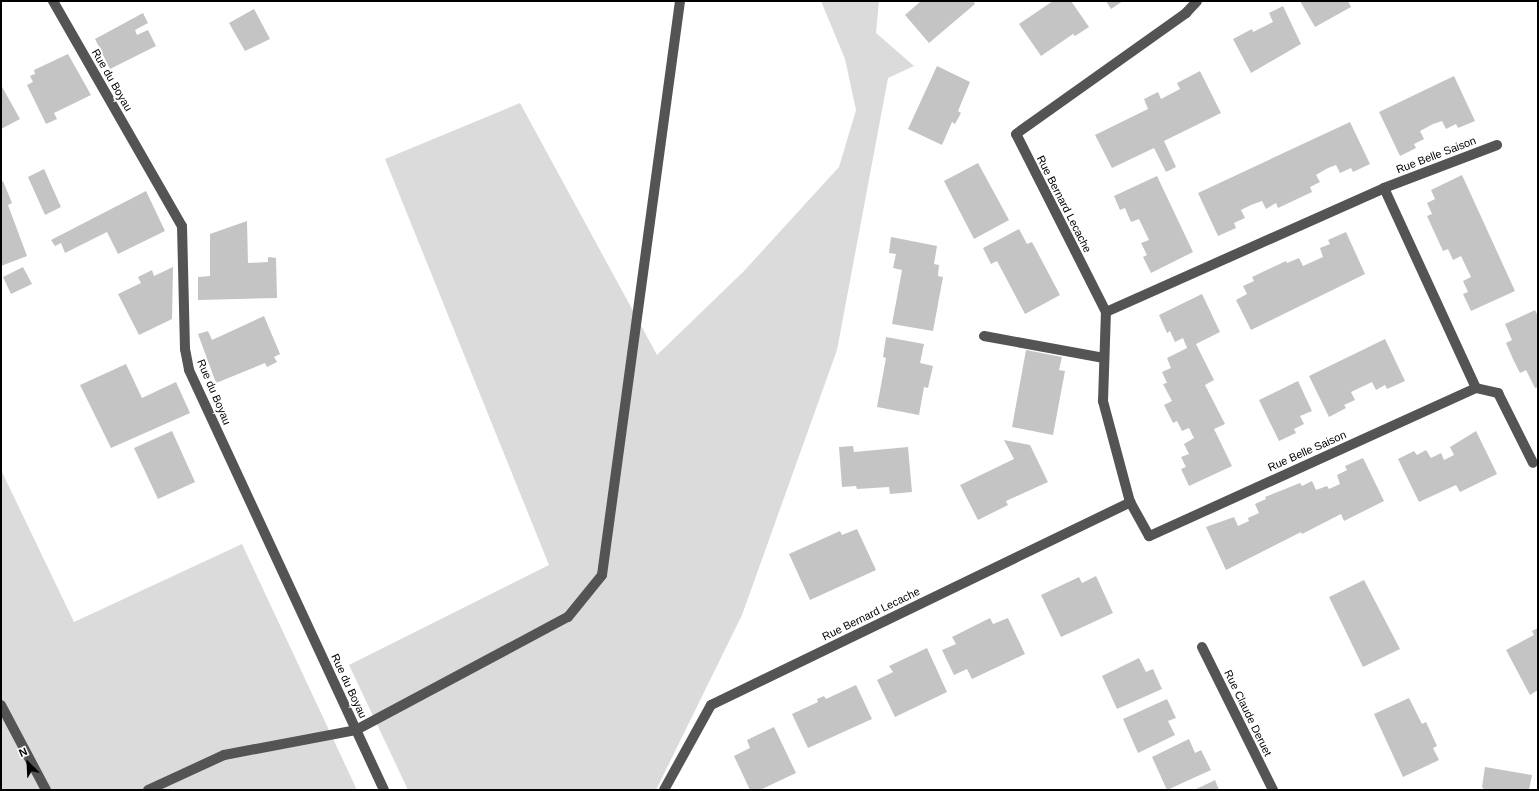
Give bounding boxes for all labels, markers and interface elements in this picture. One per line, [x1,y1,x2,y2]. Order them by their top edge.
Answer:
street label: Rue du Boyau [89,47,135,113]
street label: Rue Belle Saison [1394,134,1478,176]
street label: Rue Bernard Lecache [1034,153,1094,255]
street label: Rue du Boyau [194,357,234,427]
street label: Rue Belle Saison [1266,428,1348,474]
street label: Rue Bernard Lecache [820,585,922,643]
street label: Rue du Boyau [328,652,370,720]
street label: Rue Claude Deruet [1221,668,1275,758]
north arrow [8,743,48,783]
text: N [17,745,29,759]

